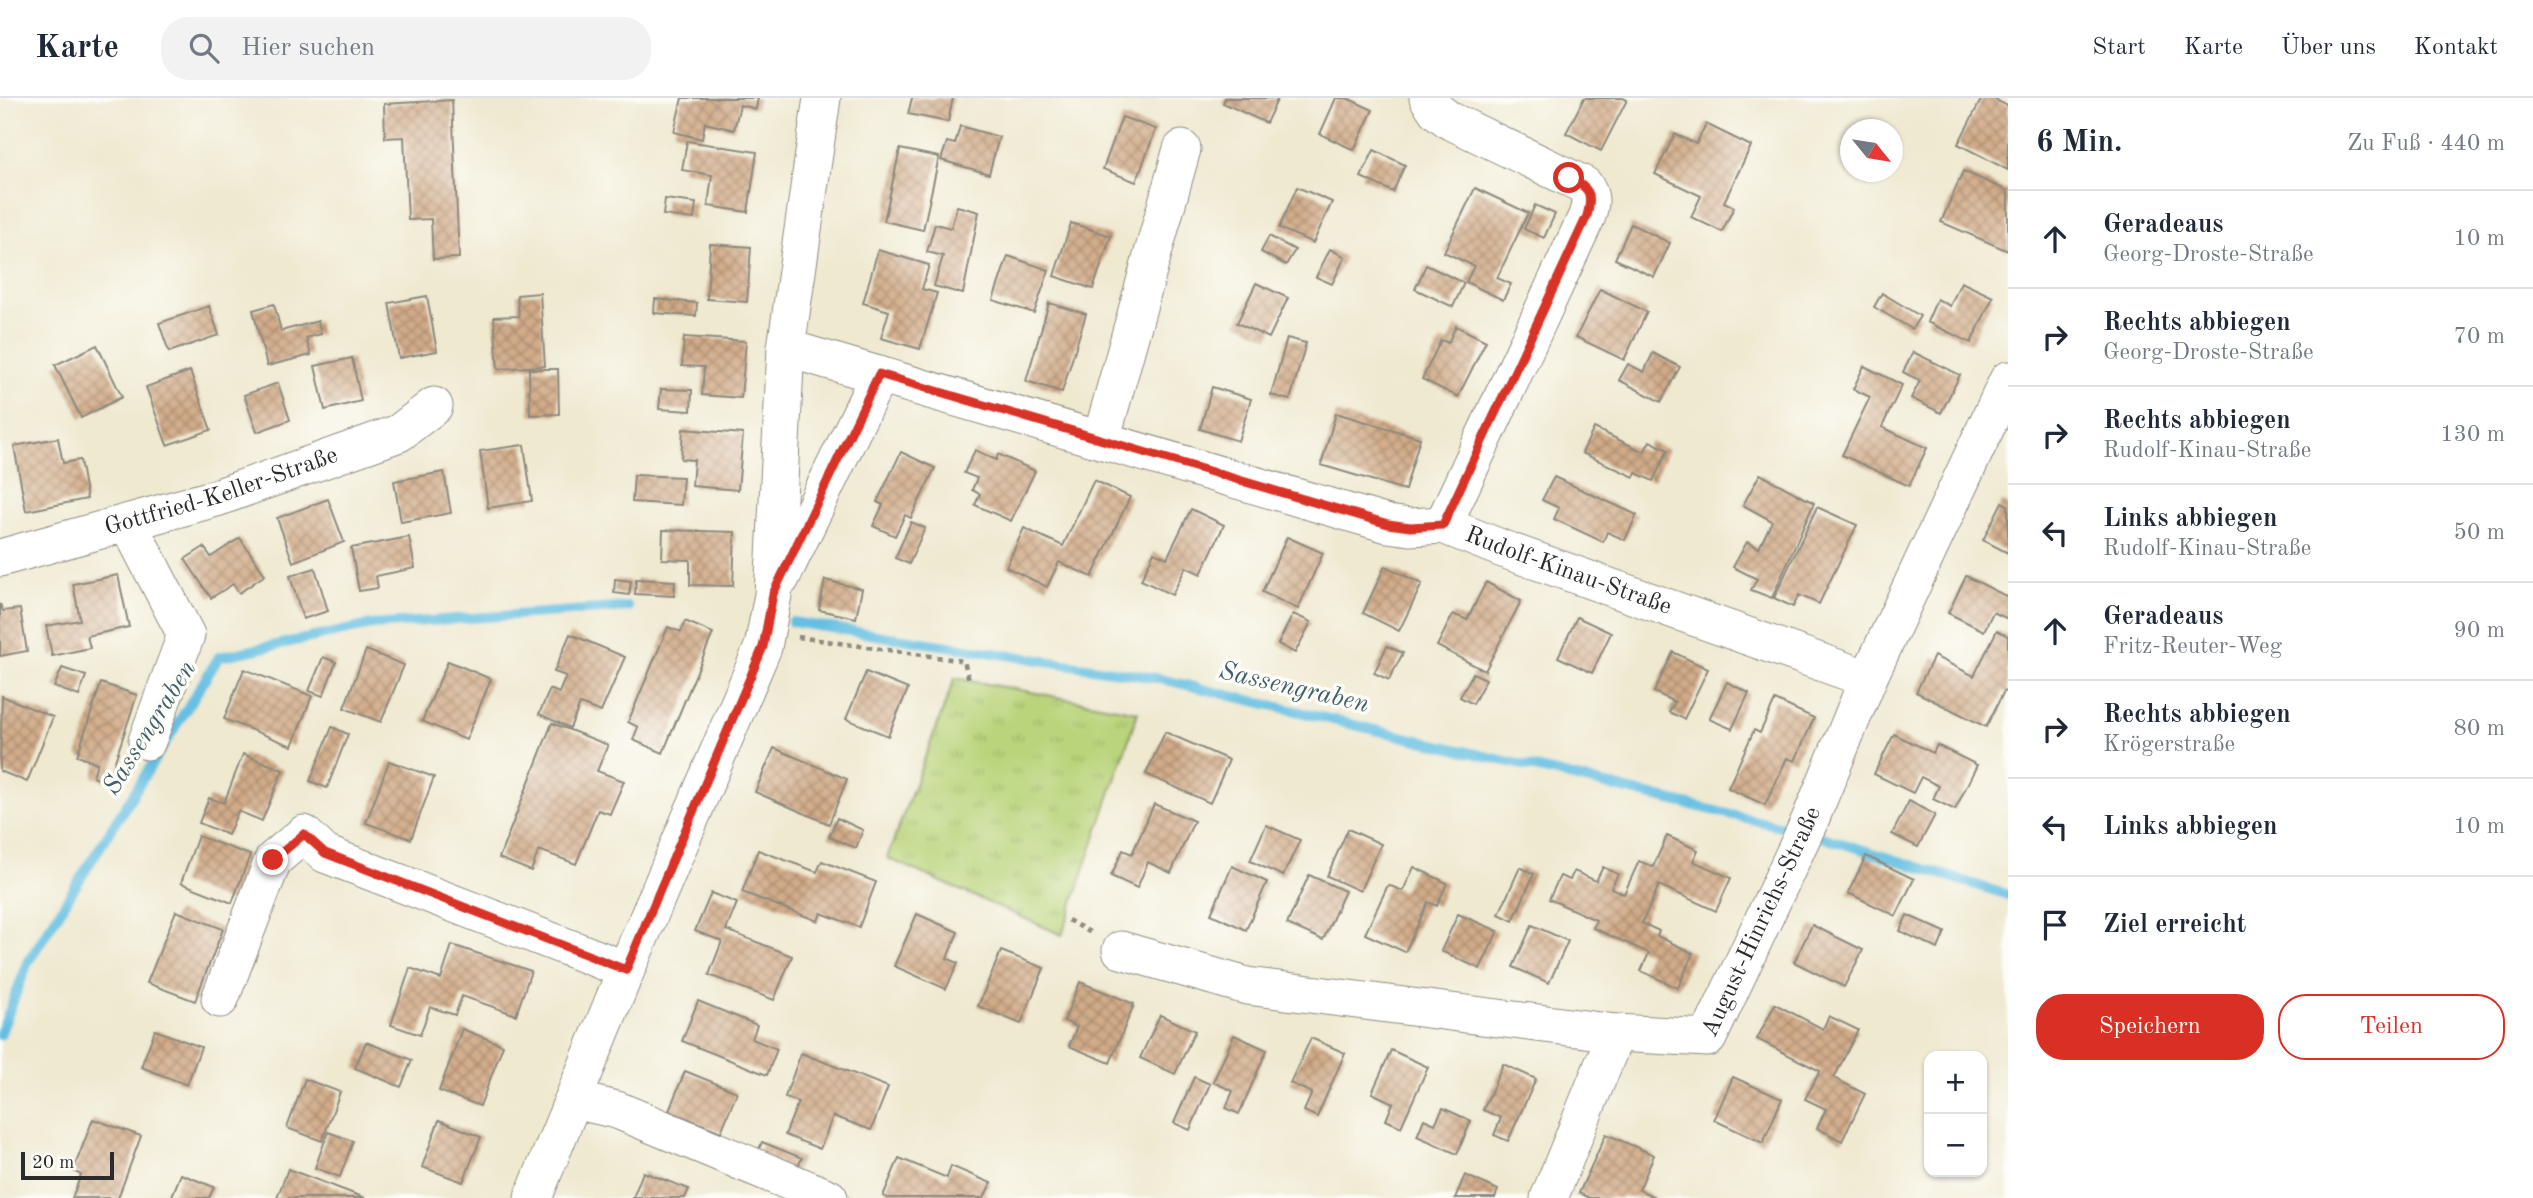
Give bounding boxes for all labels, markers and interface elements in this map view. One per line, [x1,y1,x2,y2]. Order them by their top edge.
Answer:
search box [161,17,651,80]
icon: search [185,29,223,67]
text: Karte [35,32,119,65]
text: Hier suchen [241,35,375,61]
text: Start [2092,36,2146,60]
text: Karte [2184,36,2243,60]
text: Über uns [2281,36,2376,60]
text: Kontakt [2414,36,2498,60]
north arrow [1840,119,1903,182]
text: 6 Min. [2036,128,2122,158]
text: Zu Fuß · 440 m [2347,132,2505,155]
route start [1553,162,1584,193]
text: Geradeaus [2103,212,2223,238]
icon: ahead [2036,220,2074,258]
text: 10 m [2454,227,2505,250]
text: Georg-Droste-Straße [2103,243,2314,266]
text: Rechts abbiegen [2103,310,2291,336]
icon: right [2036,318,2074,356]
text: 70 m [2454,325,2505,348]
text: Georg-Droste-Straße [2103,341,2314,364]
text: Rechts abbiegen [2103,408,2291,434]
icon: right [2036,416,2074,454]
text: 130 m [2440,423,2505,446]
text: Rudolf-Kinau-Straße [2103,439,2311,462]
street label: Gottfried-Keller-Straße [102,444,341,540]
text: Links abbiegen [2103,506,2277,532]
icon: left [2036,514,2074,552]
text: 50 m [2454,521,2505,544]
street label: Rudolf-Kinau-Straße [1462,523,1674,620]
text: Rudolf-Kinau-Straße [2103,537,2311,560]
text: Geradeaus [2103,604,2223,630]
icon: ahead [2036,612,2074,650]
text: 90 m [2454,619,2505,642]
text: Fritz-Reuter-Weg [2103,635,2282,658]
water label: Sassengraben [98,656,202,800]
water label: Sassengraben [1217,658,1372,718]
text: Rechts abbiegen [2103,702,2291,728]
icon: right [2036,710,2074,748]
text: 80 m [2454,717,2505,740]
text: Krögerstraße [2103,733,2235,756]
street label: August-Hinrichs-Straße [1698,804,1826,1041]
icon: left [2036,808,2074,846]
text: Links abbiegen [2103,814,2277,840]
text: 10 m [2454,815,2505,838]
route end [257,844,288,875]
icon: arrive [2036,906,2074,944]
text: Ziel erreicht [2103,912,2246,938]
button: Speichern [2036,994,2264,1060]
button: Teilen [2278,994,2505,1060]
map controls [1924,1051,1987,1177]
button: + [1924,1051,1987,1114]
button: − [1924,1114,1987,1177]
scale bar [21,1149,114,1181]
text: 20 m [32,1154,74,1173]

